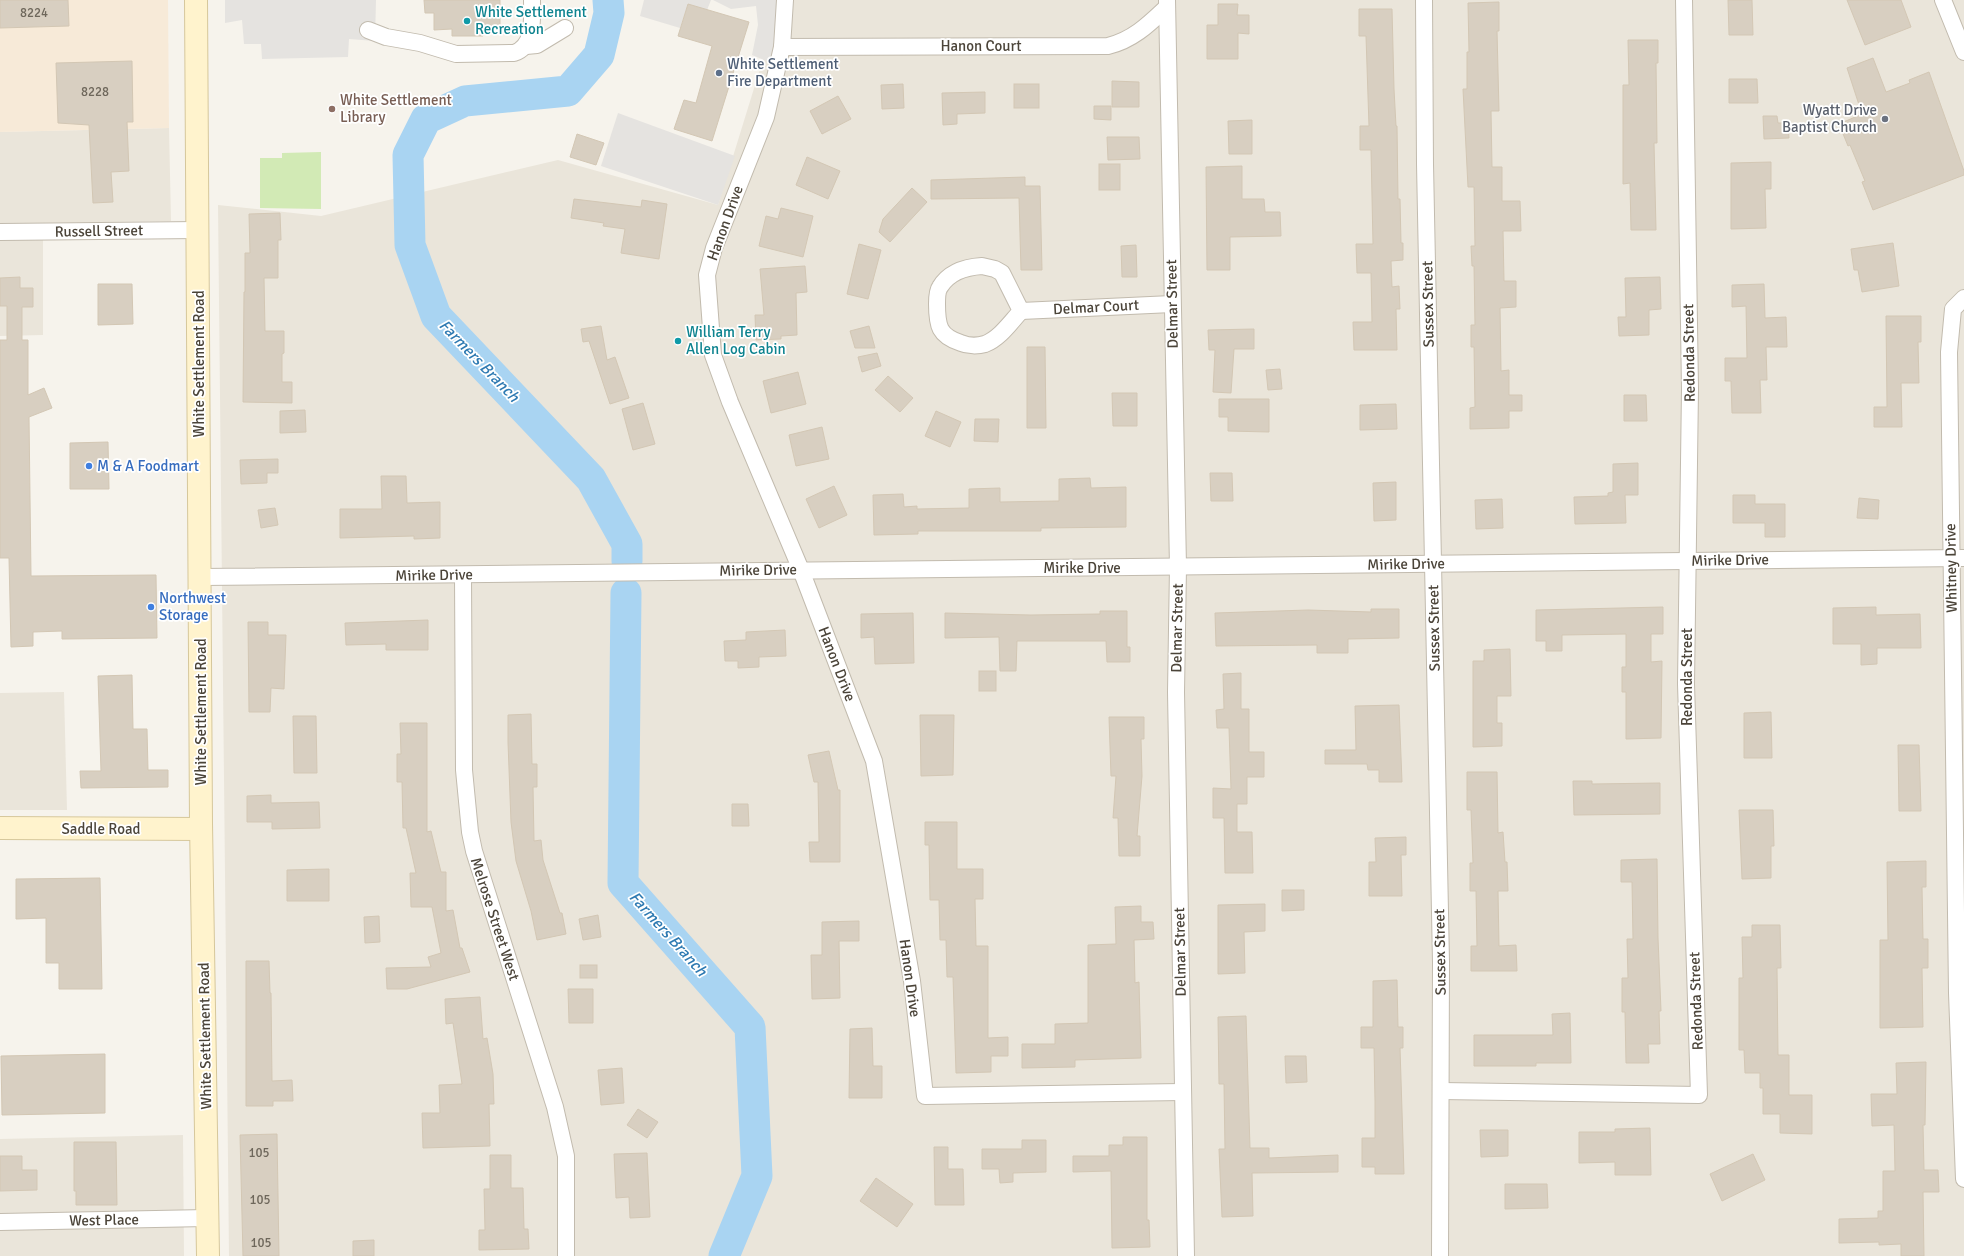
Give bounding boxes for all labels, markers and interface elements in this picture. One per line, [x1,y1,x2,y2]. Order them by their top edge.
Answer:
place label: White Settlement Recreation [475,3,587,38]
house number: 8224 [20,5,48,21]
marker: White Settlement Recreation [462,16,472,26]
street label: Hanon Court [940,37,1022,55]
place label: White Settlement Fire Department [727,55,839,90]
marker: White Settlement Fire Department [714,68,724,78]
house number: 8228 [81,84,109,100]
place label: White Settlement Library [340,91,452,126]
place label: Wyatt Drive Baptist Church [1782,101,1877,136]
marker: White Settlement Library [327,104,337,114]
marker: Wyatt Drive Baptist Church [1880,114,1890,124]
street label: Hanon Drive [703,183,747,263]
street label: Russell Street [55,221,143,241]
street label: Delmar Street [1162,259,1182,349]
street label: Sussex Street [1418,261,1438,347]
street label: White Settlement Road [190,290,208,438]
street label: Delmar Court [1053,296,1139,318]
street label: Redonda Street [1679,304,1699,402]
water label: Farmers Branch [435,315,524,407]
place label: William Terry Allen Log Cabin [686,323,786,358]
marker: William Terry Allen Log Cabin [673,336,683,346]
place label: M & A Foodmart [97,457,199,475]
marker: M & A Foodmart [84,461,94,471]
street label: Whitney Drive [1941,523,1961,613]
street label: Mirike Drive [1691,550,1769,570]
street label: Mirike Drive [1367,554,1445,574]
street label: Mirike Drive [1043,559,1121,577]
street label: Mirike Drive [719,560,797,580]
street label: Mirike Drive [395,565,473,585]
street label: Delmar Street [1167,583,1187,673]
street label: Sussex Street [1424,585,1444,671]
place label: Northwest Storage [159,589,226,624]
marker: Northwest Storage [146,602,156,612]
street label: Hanon Drive [814,624,860,704]
street label: Redonda Street [1678,628,1696,726]
street label: White Settlement Road [192,638,210,786]
street label: Saddle Road [62,820,141,838]
street label: Melrose Street West [467,855,523,983]
water label: Farmers Branch [625,887,712,982]
street label: Delmar Street [1170,907,1190,997]
street label: Sussex Street [1430,909,1450,995]
street label: Hanon Drive [896,938,924,1018]
street label: Redonda Street [1685,952,1707,1050]
street label: White Settlement Road [195,962,215,1110]
house number: 105 [248,1145,270,1161]
house number: 105 [249,1192,271,1208]
street label: West Place [69,1210,139,1230]
house number: 105 [250,1235,272,1251]

